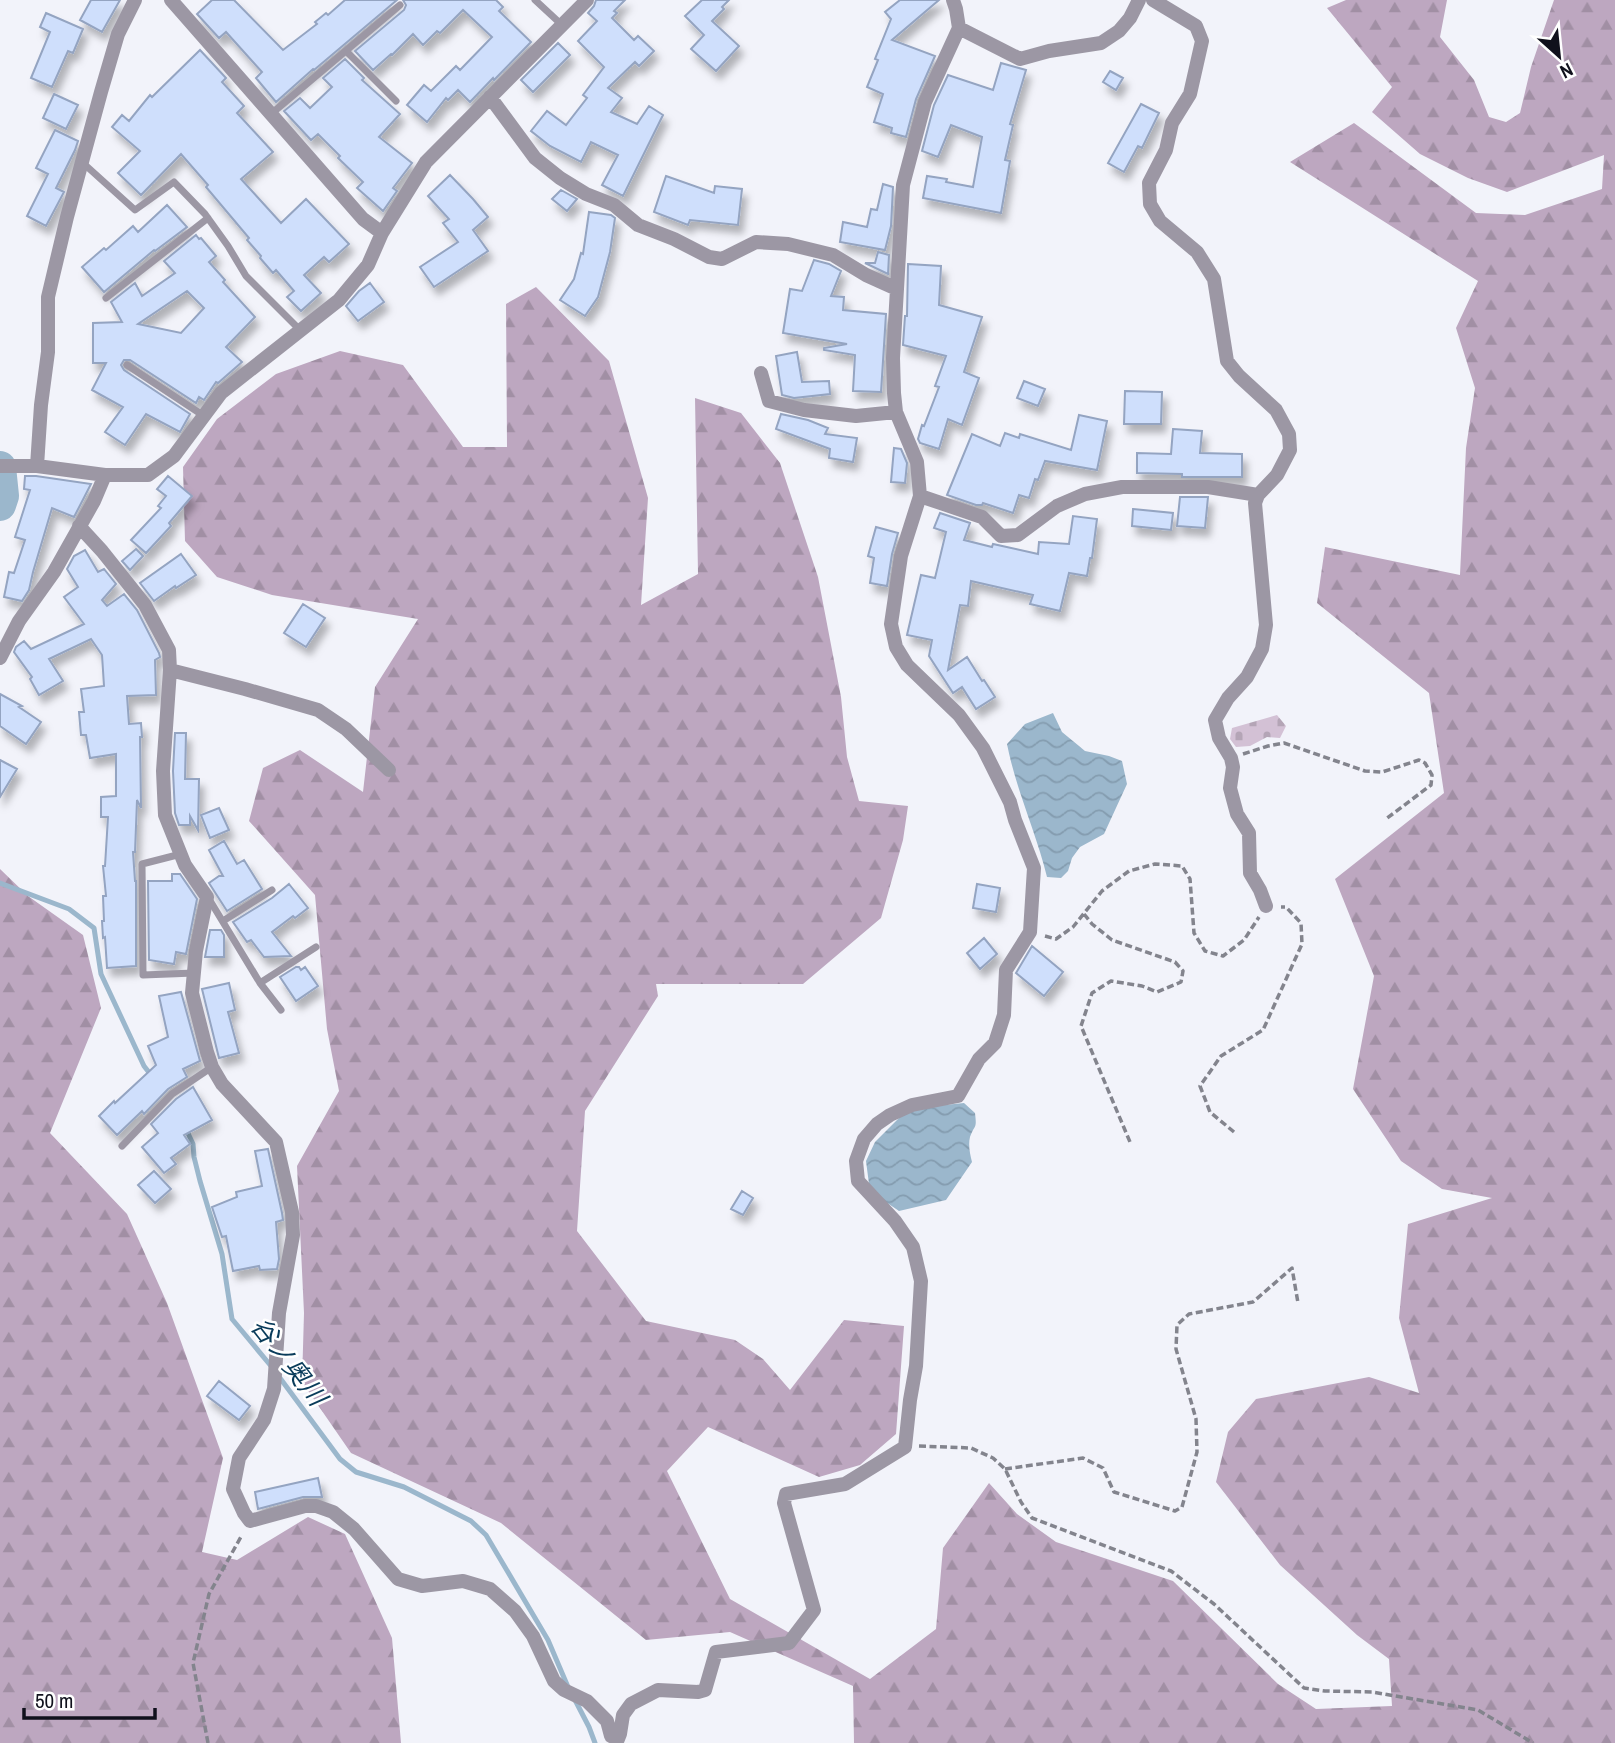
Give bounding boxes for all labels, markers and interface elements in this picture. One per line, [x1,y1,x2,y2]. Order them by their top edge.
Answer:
north arrow [1524,21,1594,91]
text: N [1556,57,1578,85]
water label: 谷ノ奥川 [243,1309,337,1415]
scale bar [24,1676,156,1720]
text: 50 m [35,1686,73,1715]

